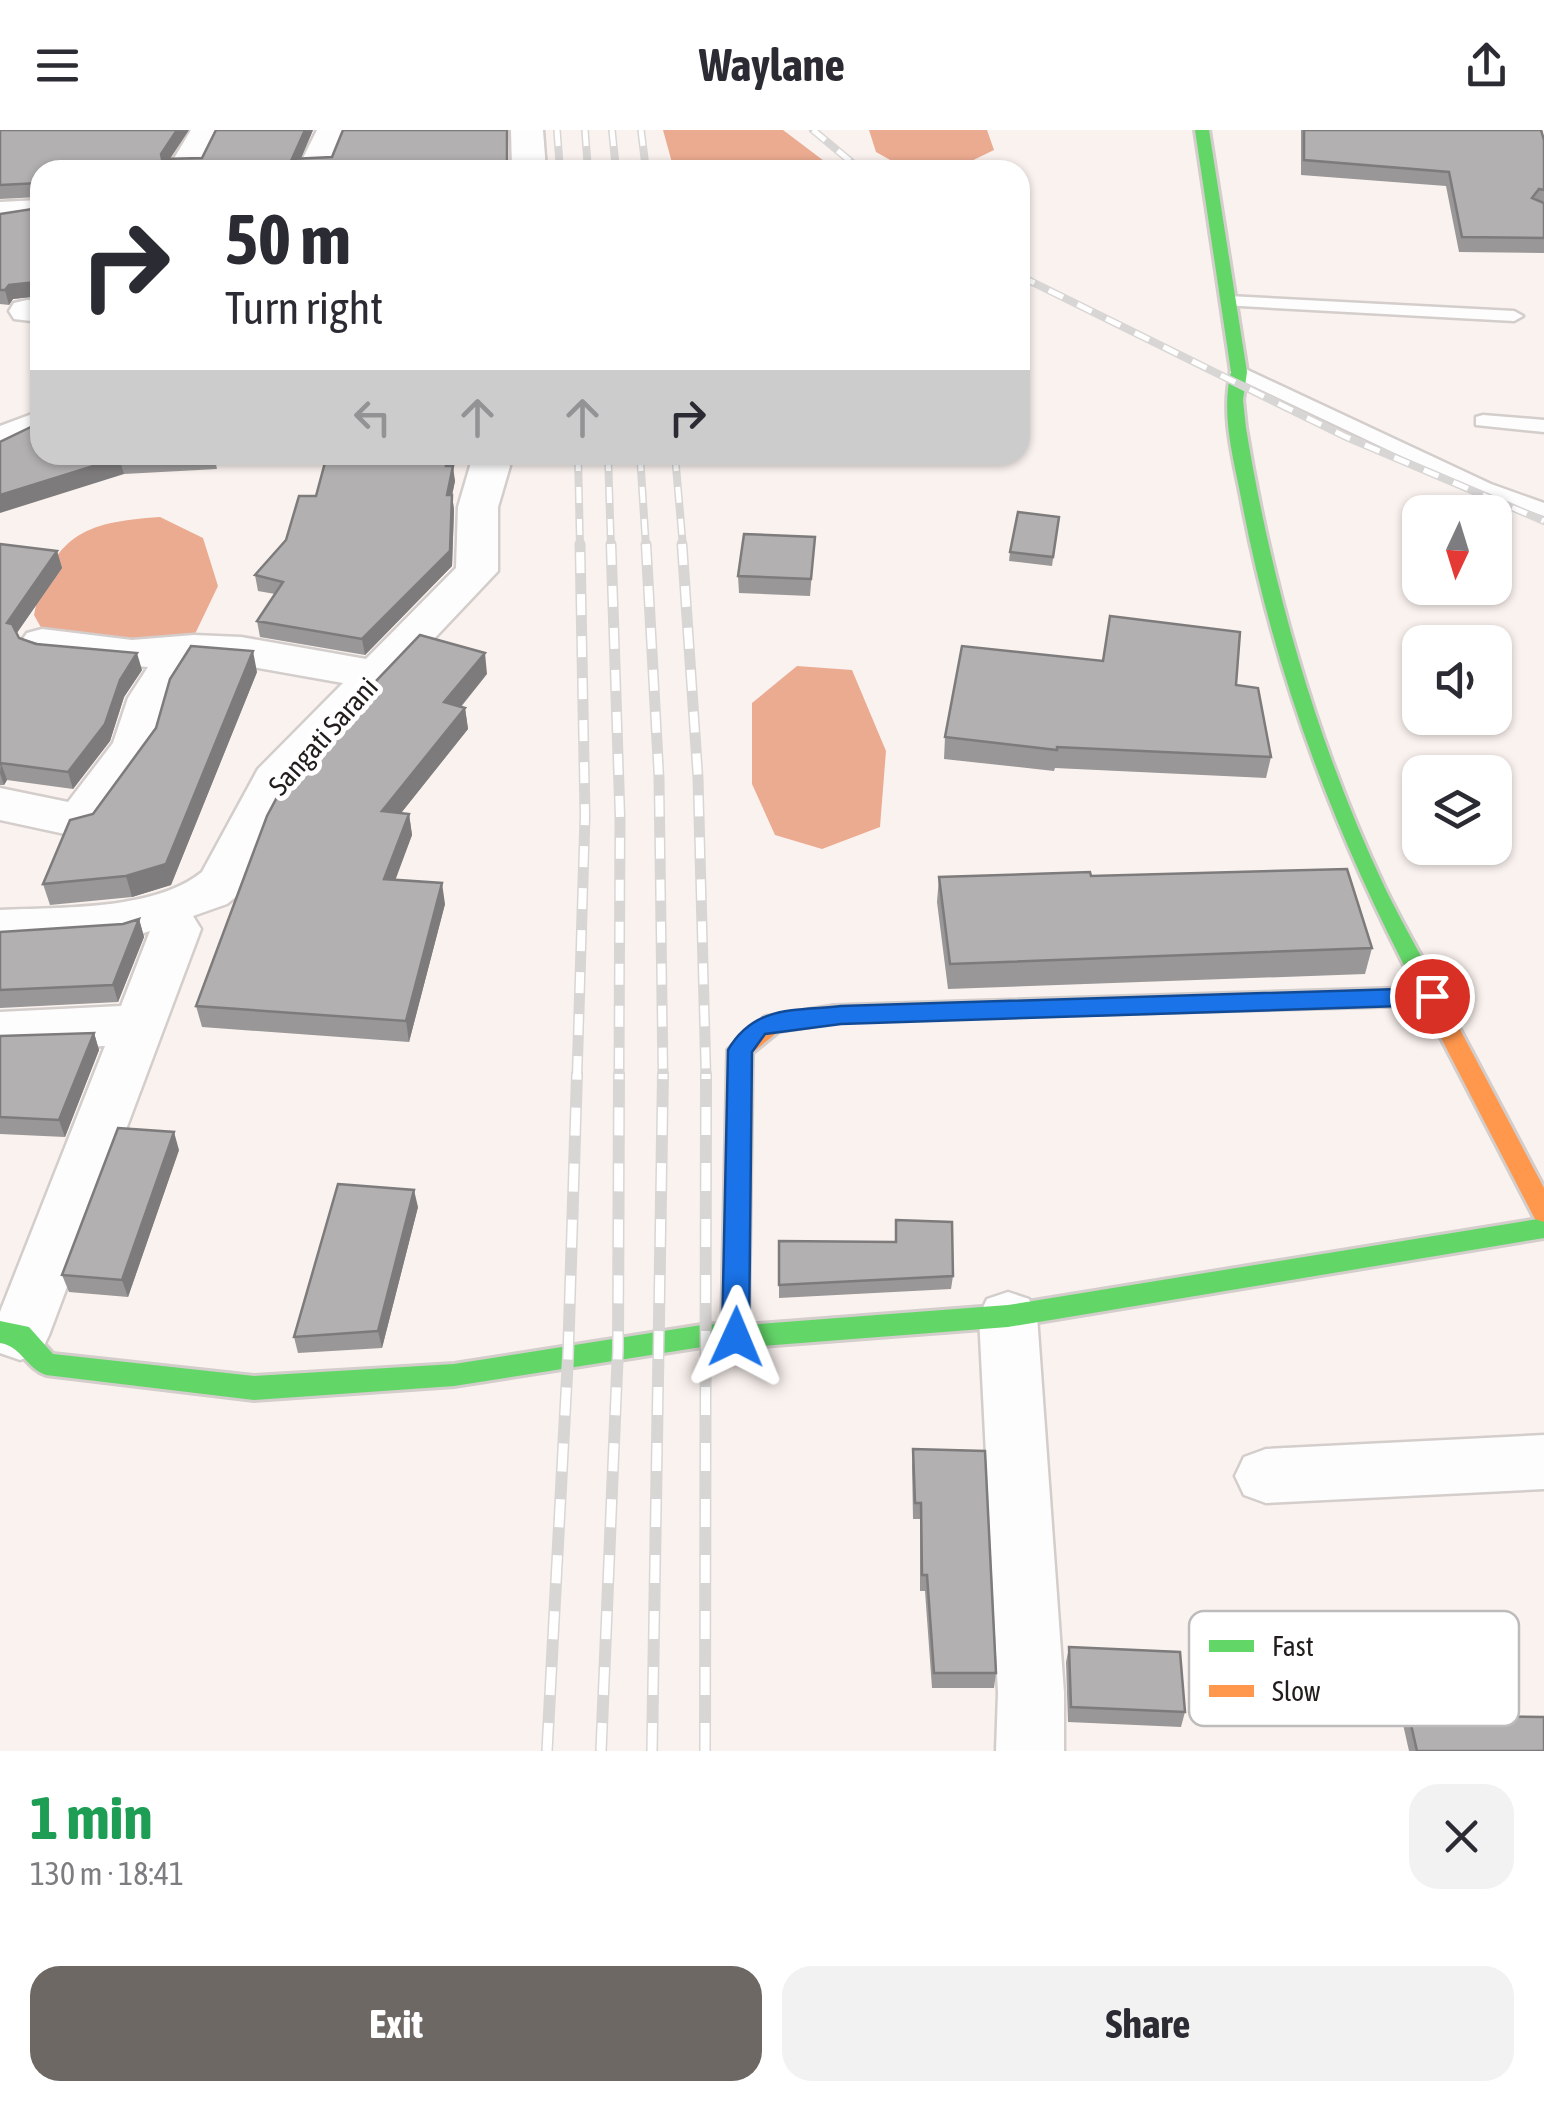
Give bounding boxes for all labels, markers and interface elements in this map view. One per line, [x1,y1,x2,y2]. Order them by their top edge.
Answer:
icon: menu [30,38,85,93]
icon: share [1459,38,1514,93]
text: Waylane [699,39,845,91]
text: 50 m [225,199,351,279]
icon: right [60,200,190,330]
text: Turn right [225,282,383,334]
icon: left [345,390,400,445]
icon: ahead [450,390,505,445]
icon: ahead [555,390,610,445]
icon: right [660,390,715,445]
north arrow [1402,495,1512,605]
map controls [1402,495,1512,865]
button: sound [1402,625,1512,735]
street label: Sangati Sarani [262,671,384,801]
button: layers [1402,755,1512,865]
pin [1390,954,1475,1039]
icon: arrive [1405,969,1460,1024]
position arrow [684,1285,788,1389]
legend [1189,1611,1519,1726]
text: Fast [1272,1630,1314,1662]
text: Slow [1272,1675,1321,1707]
text: 1 min [30,1783,153,1852]
button: close [1409,1784,1514,1889]
text: 130 m · 18:41 [30,1855,184,1892]
button: Exit [30,1966,762,2081]
button: Share [782,1966,1514,2081]

